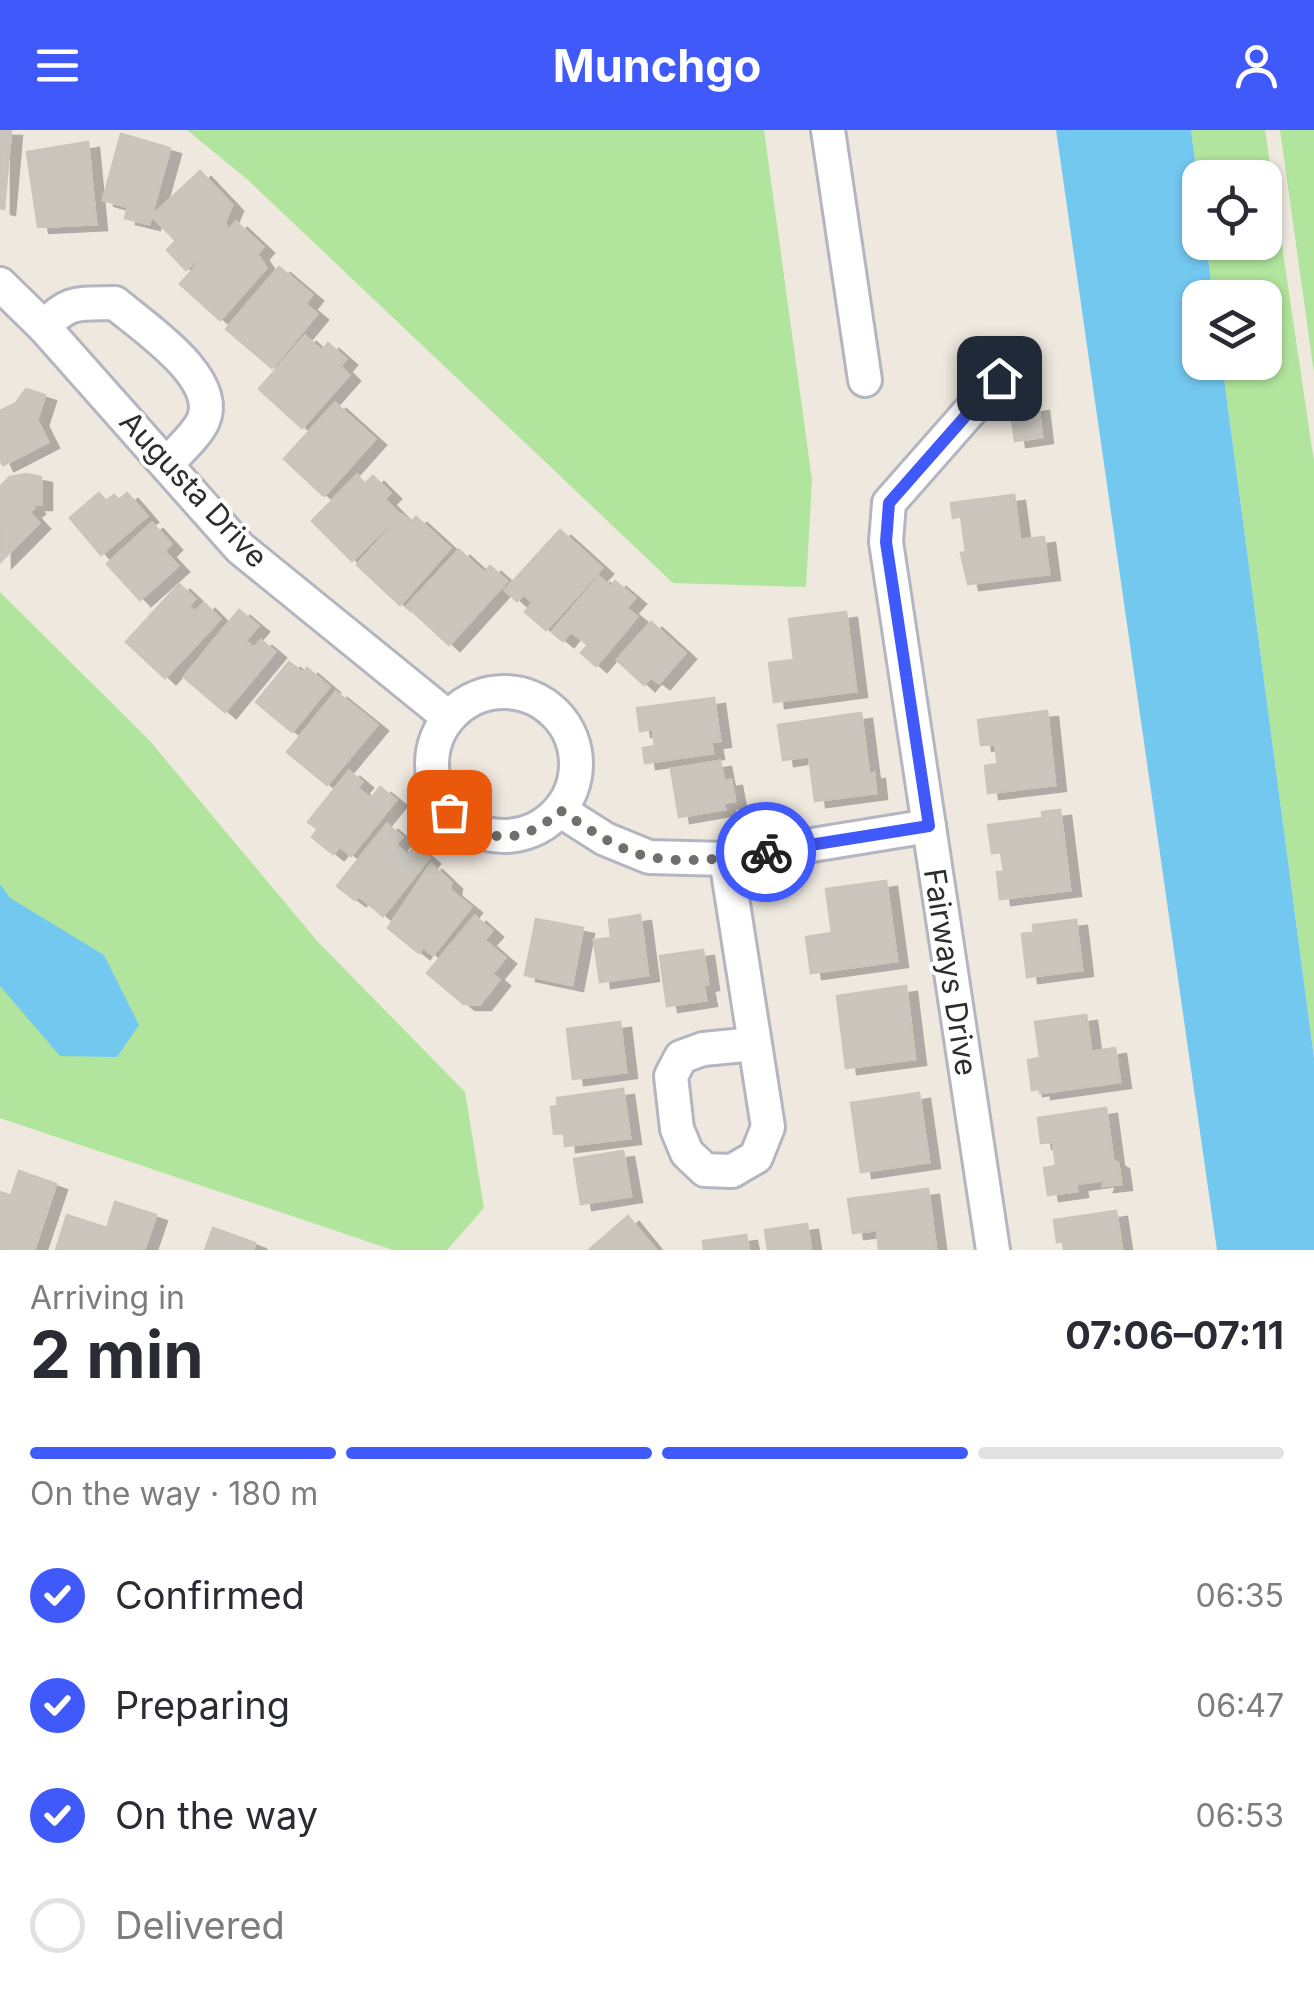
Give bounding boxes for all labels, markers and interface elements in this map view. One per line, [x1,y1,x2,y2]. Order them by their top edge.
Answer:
icon: menu [30,38,85,93]
text: Munchgo [553,38,761,93]
icon: person [1229,38,1284,93]
map controls [1182,160,1282,380]
button: locate [1182,160,1282,260]
button: layers [1182,280,1282,380]
pin [957,336,1042,421]
icon: home [972,351,1027,406]
street label: Augusta Drive [113,404,275,574]
pin [407,770,492,855]
icon: bag [422,785,477,840]
courier [716,802,816,902]
icon: bike [739,825,794,880]
street label: Fairways Drive [917,866,985,1078]
text: Arriving in [30,1278,185,1317]
text: 07:06–07:11 [1065,1312,1284,1358]
text: 2 min [30,1315,204,1394]
text: On the way · 180 m [30,1474,318,1513]
icon: check [30,1568,85,1623]
text: Confirmed [115,1572,305,1618]
text: 06:35 [1196,1576,1284,1615]
icon: check [30,1678,85,1733]
text: Preparing [115,1682,290,1728]
text: 06:47 [1196,1686,1284,1725]
icon: check [30,1788,85,1843]
text: On the way [115,1792,318,1838]
text: 06:53 [1196,1796,1284,1835]
text: Delivered [115,1902,285,1948]

